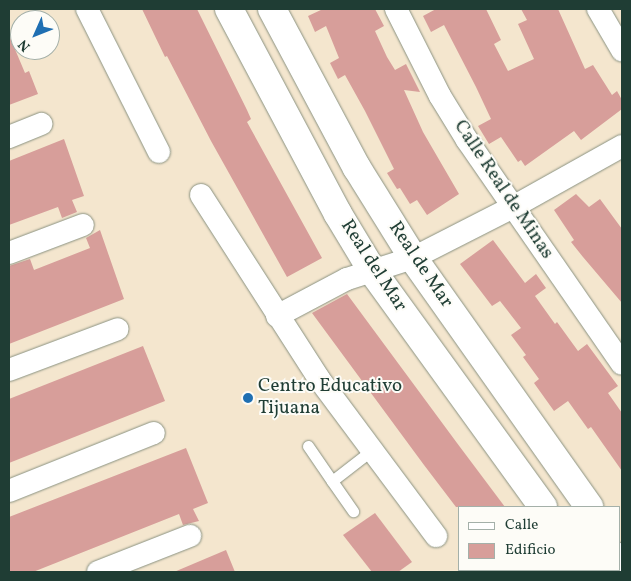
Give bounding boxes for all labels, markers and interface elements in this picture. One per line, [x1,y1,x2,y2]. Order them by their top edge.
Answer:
north arrow [10,10,60,60]
text: N [14,35,35,55]
street label: Calle Real de Minas [448,116,558,264]
street label: Real del Mar [335,216,411,316]
street label: Real de Mar [383,218,457,312]
place label: Centro Educativo Tijuana [258,376,402,420]
marker: Centro Educativo Tijuana [242,392,254,404]
legend [458,506,621,571]
text: Calle [505,515,538,536]
text: Edificio [505,540,556,561]

